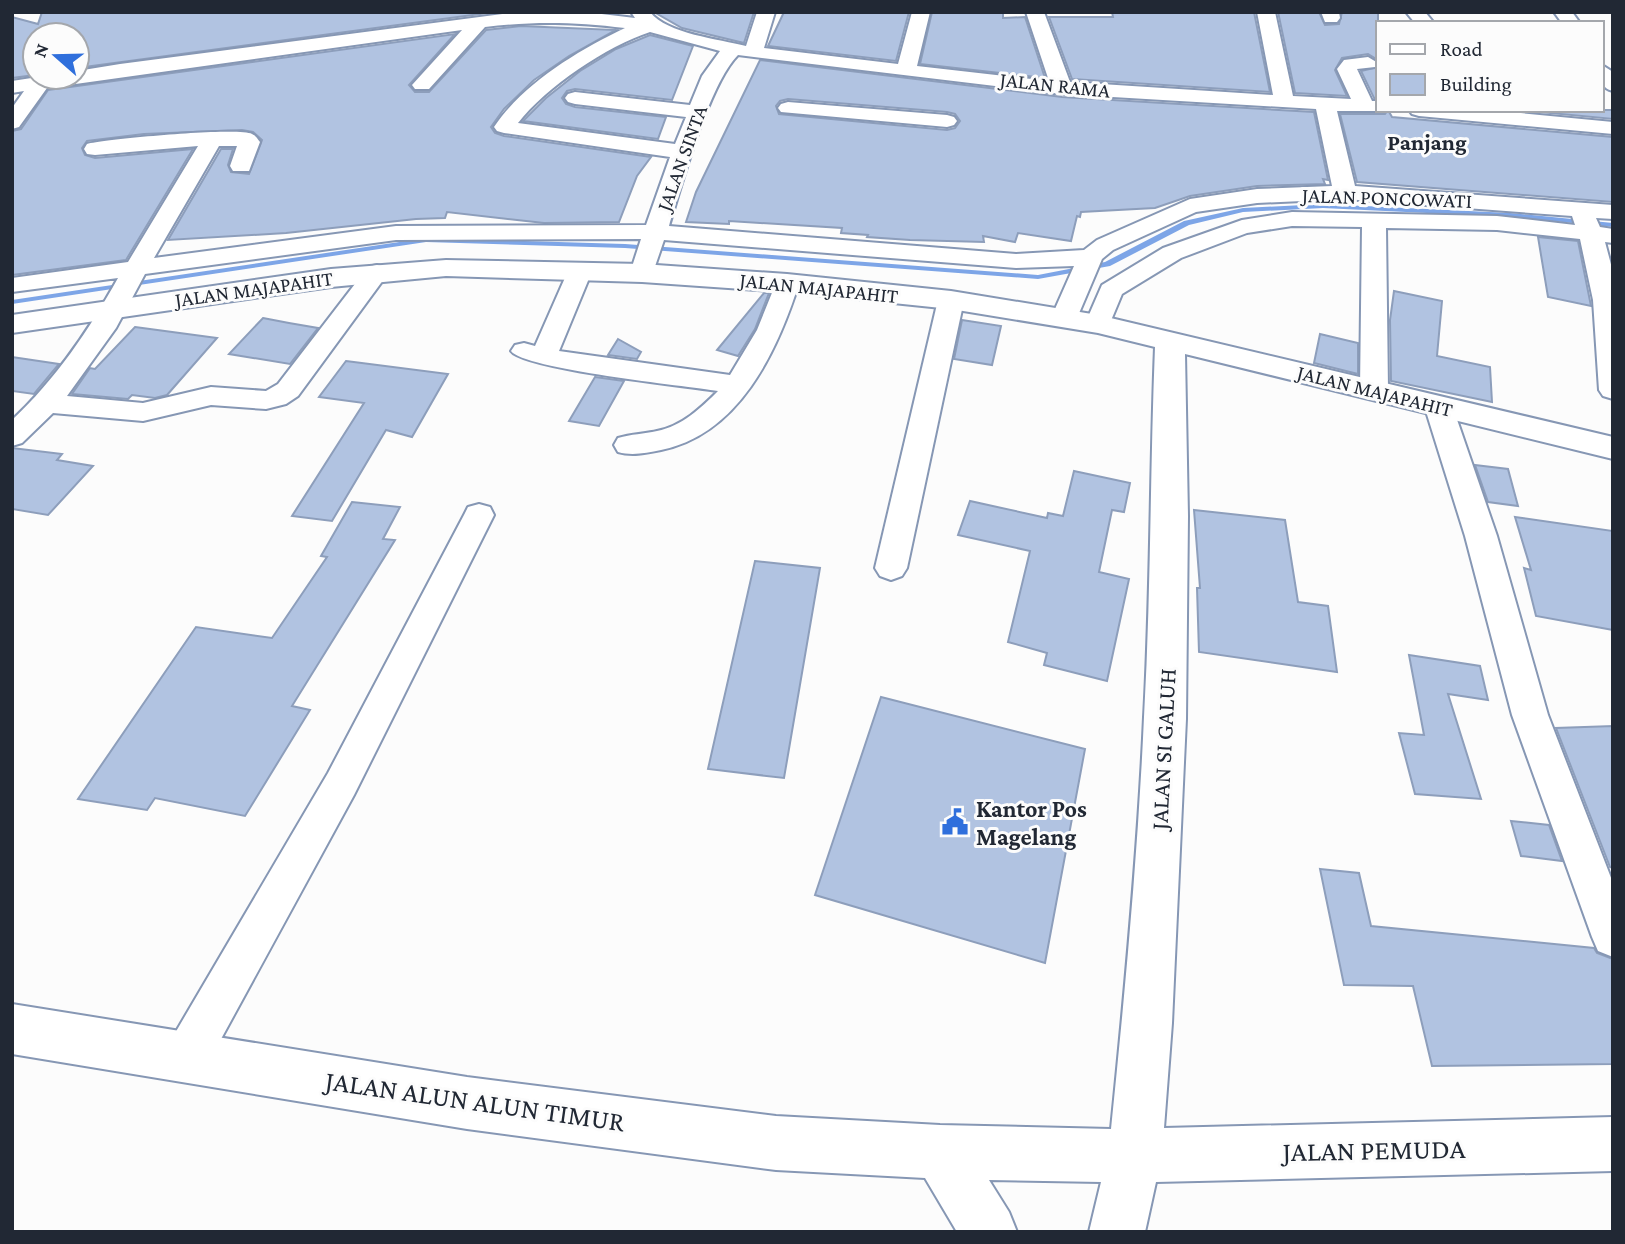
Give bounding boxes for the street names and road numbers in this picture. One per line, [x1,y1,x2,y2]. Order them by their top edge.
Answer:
street label: JALAN RAMA [997,67,1111,103]
street label: JALAN SINTA [651,102,712,216]
street label: JALAN PONCOWATI [1299,183,1473,213]
street label: JALAN MAJAPAHIT [171,266,335,312]
street label: JALAN MAJAPAHIT [737,268,900,308]
street label: JALAN MAJAPAHIT [1293,360,1456,422]
street label: JALAN SI GALUH [1145,668,1181,832]
street label: JALAN ALUN ALUN TIMUR [321,1064,627,1137]
street label: JALAN PEMUDA [1279,1133,1466,1167]

